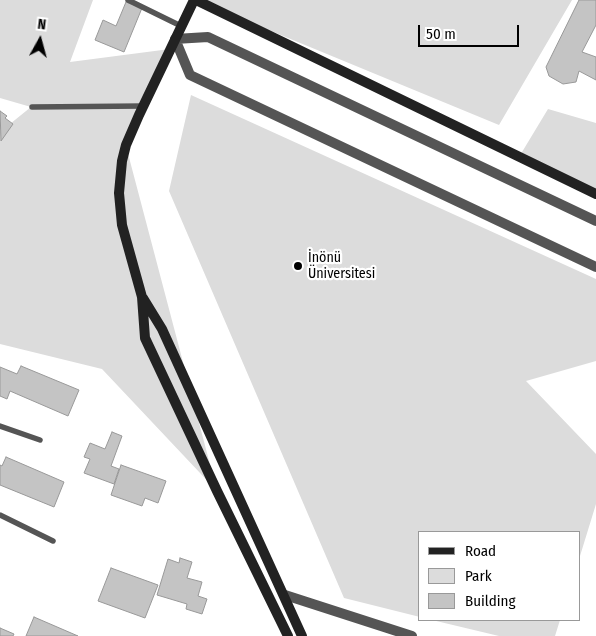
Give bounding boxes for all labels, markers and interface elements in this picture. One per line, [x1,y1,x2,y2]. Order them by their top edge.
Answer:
north arrow [15,15,65,65]
scale bar [421,15,522,47]
text: N [37,16,47,34]
text: 50 m [426,25,456,43]
place label: İnönü Üniversitesi [308,250,375,282]
marker: İnönü Üniversitesi [292,260,304,272]
legend [418,531,581,621]
text: Road [465,542,496,560]
text: Park [465,567,492,585]
text: Building [465,592,516,610]

